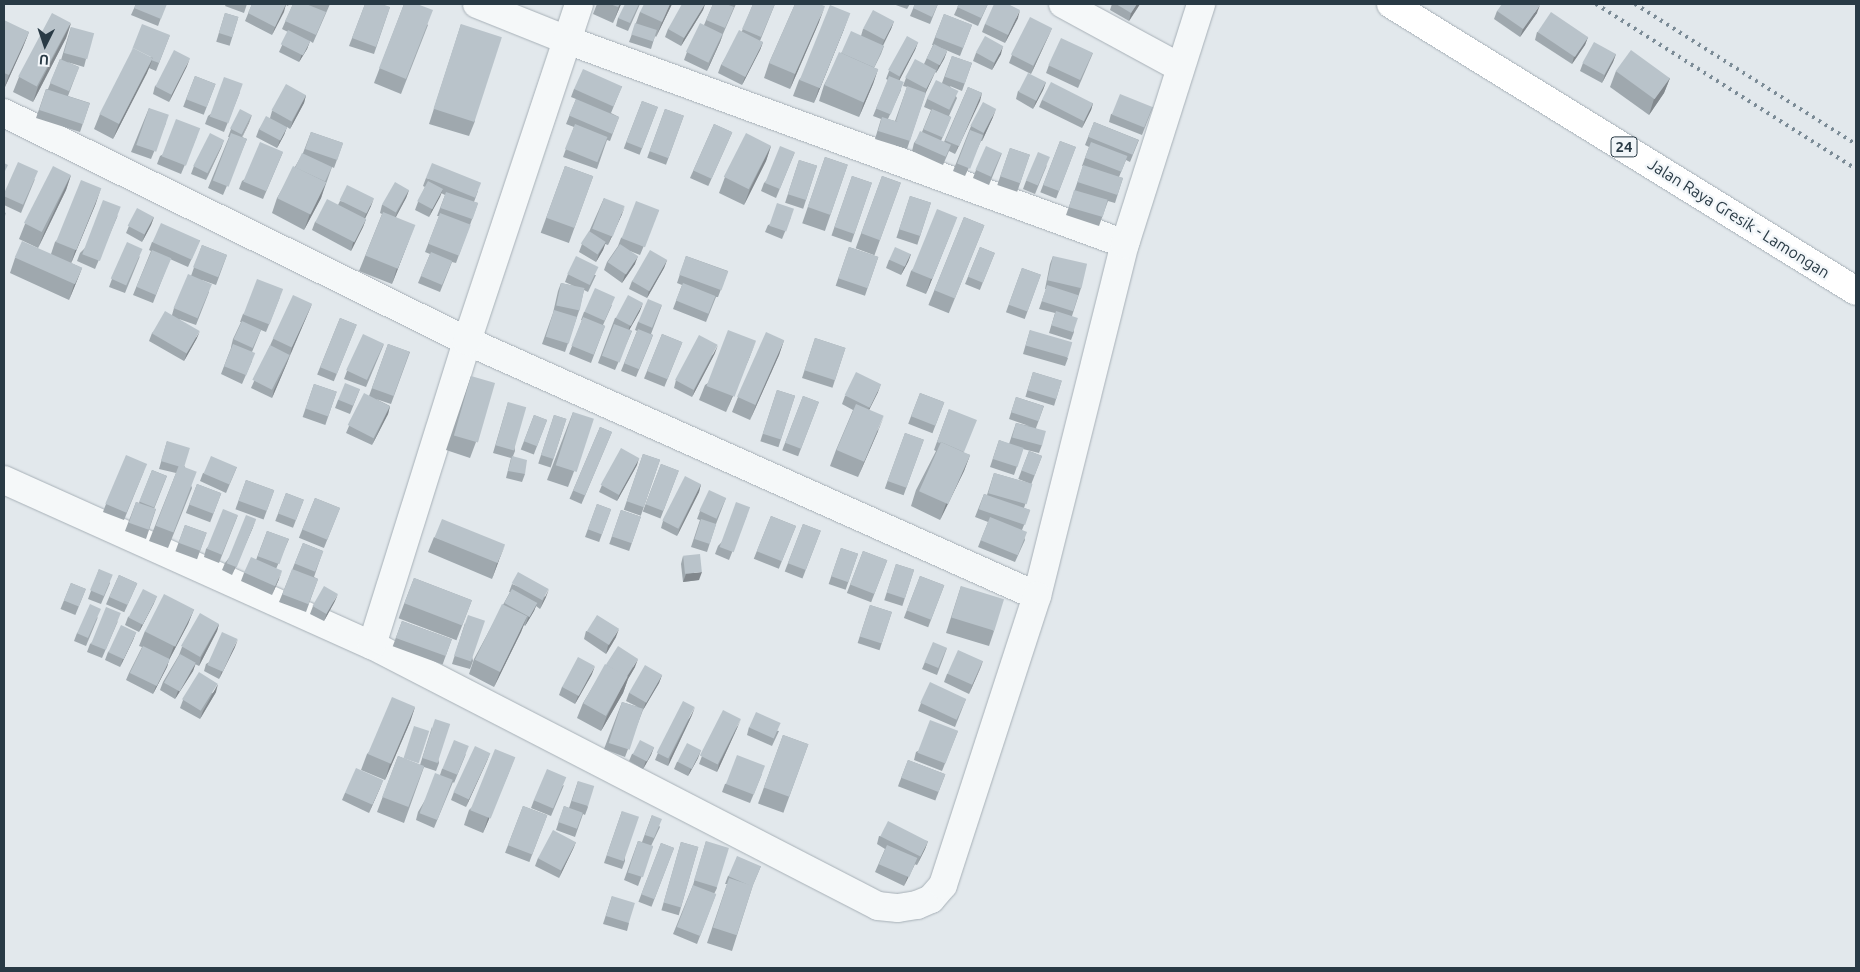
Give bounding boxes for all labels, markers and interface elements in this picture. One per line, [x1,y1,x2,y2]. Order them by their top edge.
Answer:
north arrow [20,20,70,70]
text: U [39,52,49,68]
road number: 24 [1610,134,1638,160]
street label: Jalan Raya Gresik - Lamongan [1645,154,1833,282]

